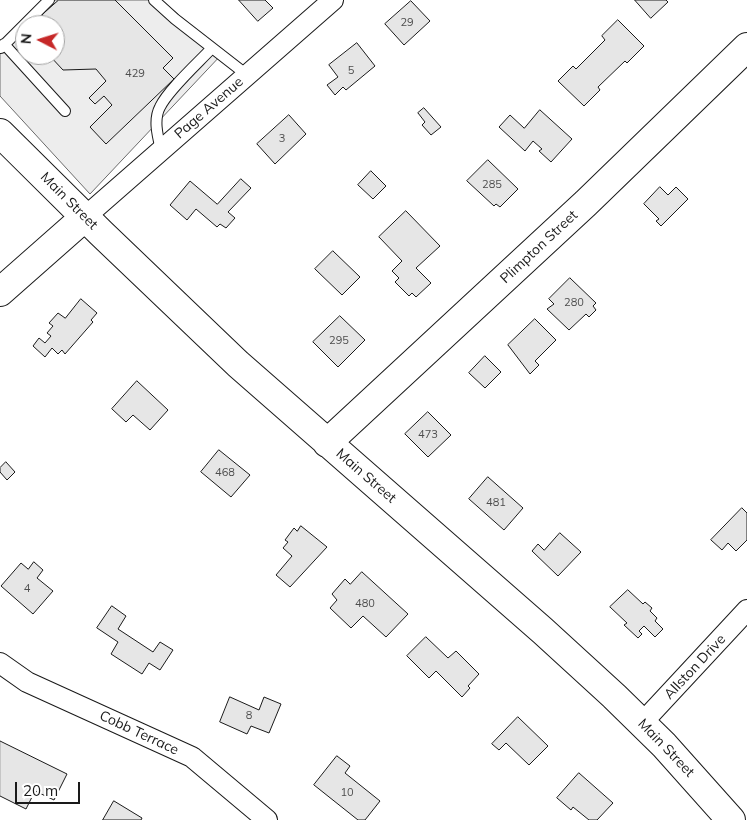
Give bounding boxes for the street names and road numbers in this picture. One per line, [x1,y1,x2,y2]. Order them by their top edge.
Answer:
street label: Page Avenue [171,74,247,142]
street label: Main Street [37,169,101,233]
street label: Plimpton Street [497,207,581,287]
street label: Main Street [332,445,400,507]
street label: Allston Drive [661,631,729,703]
street label: Cobb Terrace [97,707,181,759]
street label: Main Street [634,715,698,781]

